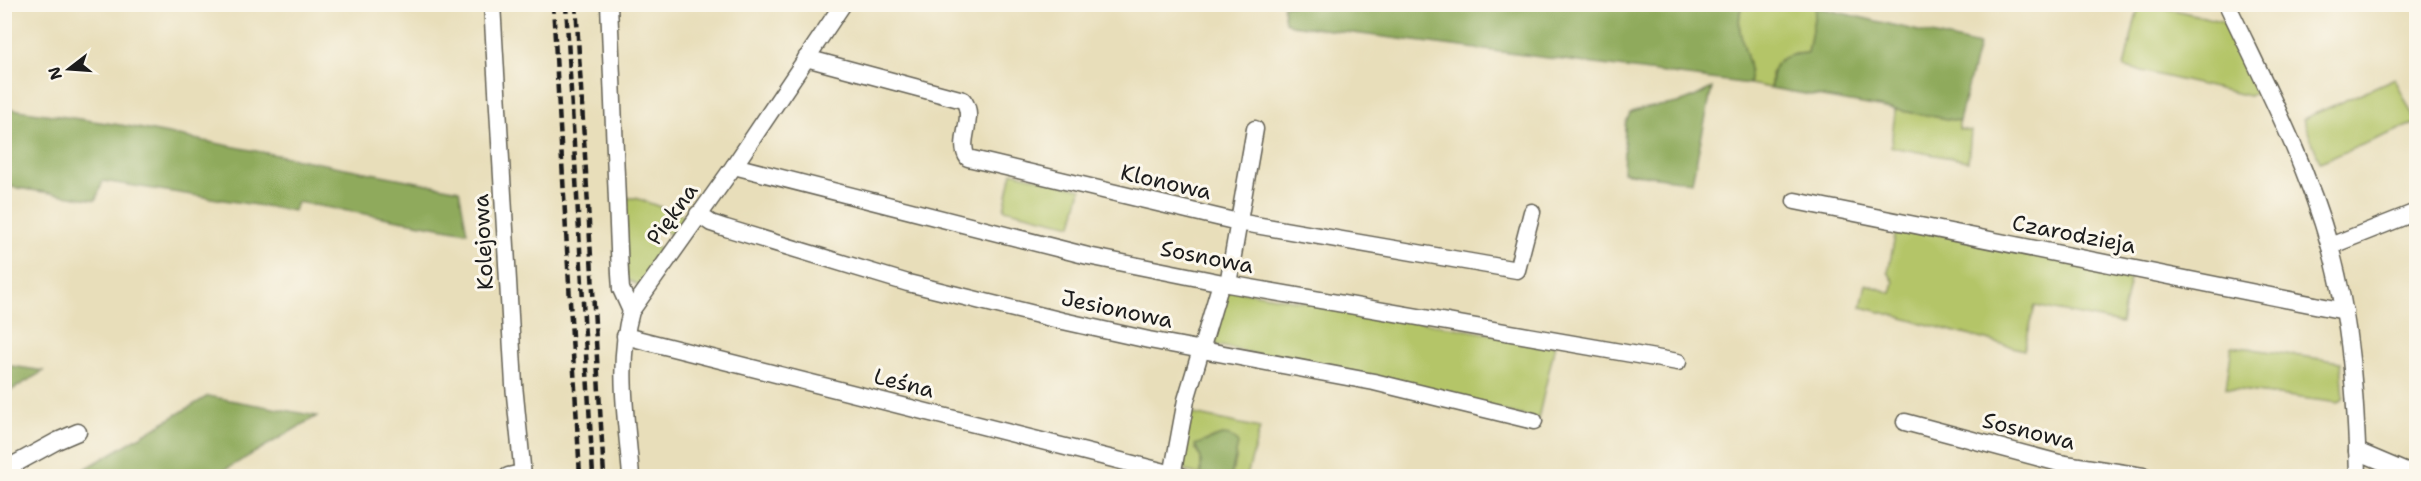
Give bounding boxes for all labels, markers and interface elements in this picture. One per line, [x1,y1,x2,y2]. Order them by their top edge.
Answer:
north arrow [39,39,99,99]
text: N [43,64,67,82]
street label: Klonowa [1118,157,1215,207]
street label: Piękna [640,177,704,251]
street label: Kolejowa [466,193,500,291]
street label: Czarodzieja [2010,208,2139,260]
street label: Sosnowa [1158,234,1256,280]
street label: Jesionowa [1058,283,1176,335]
street label: Leśna [871,362,938,405]
street label: Sosnowa [1980,406,2079,457]

